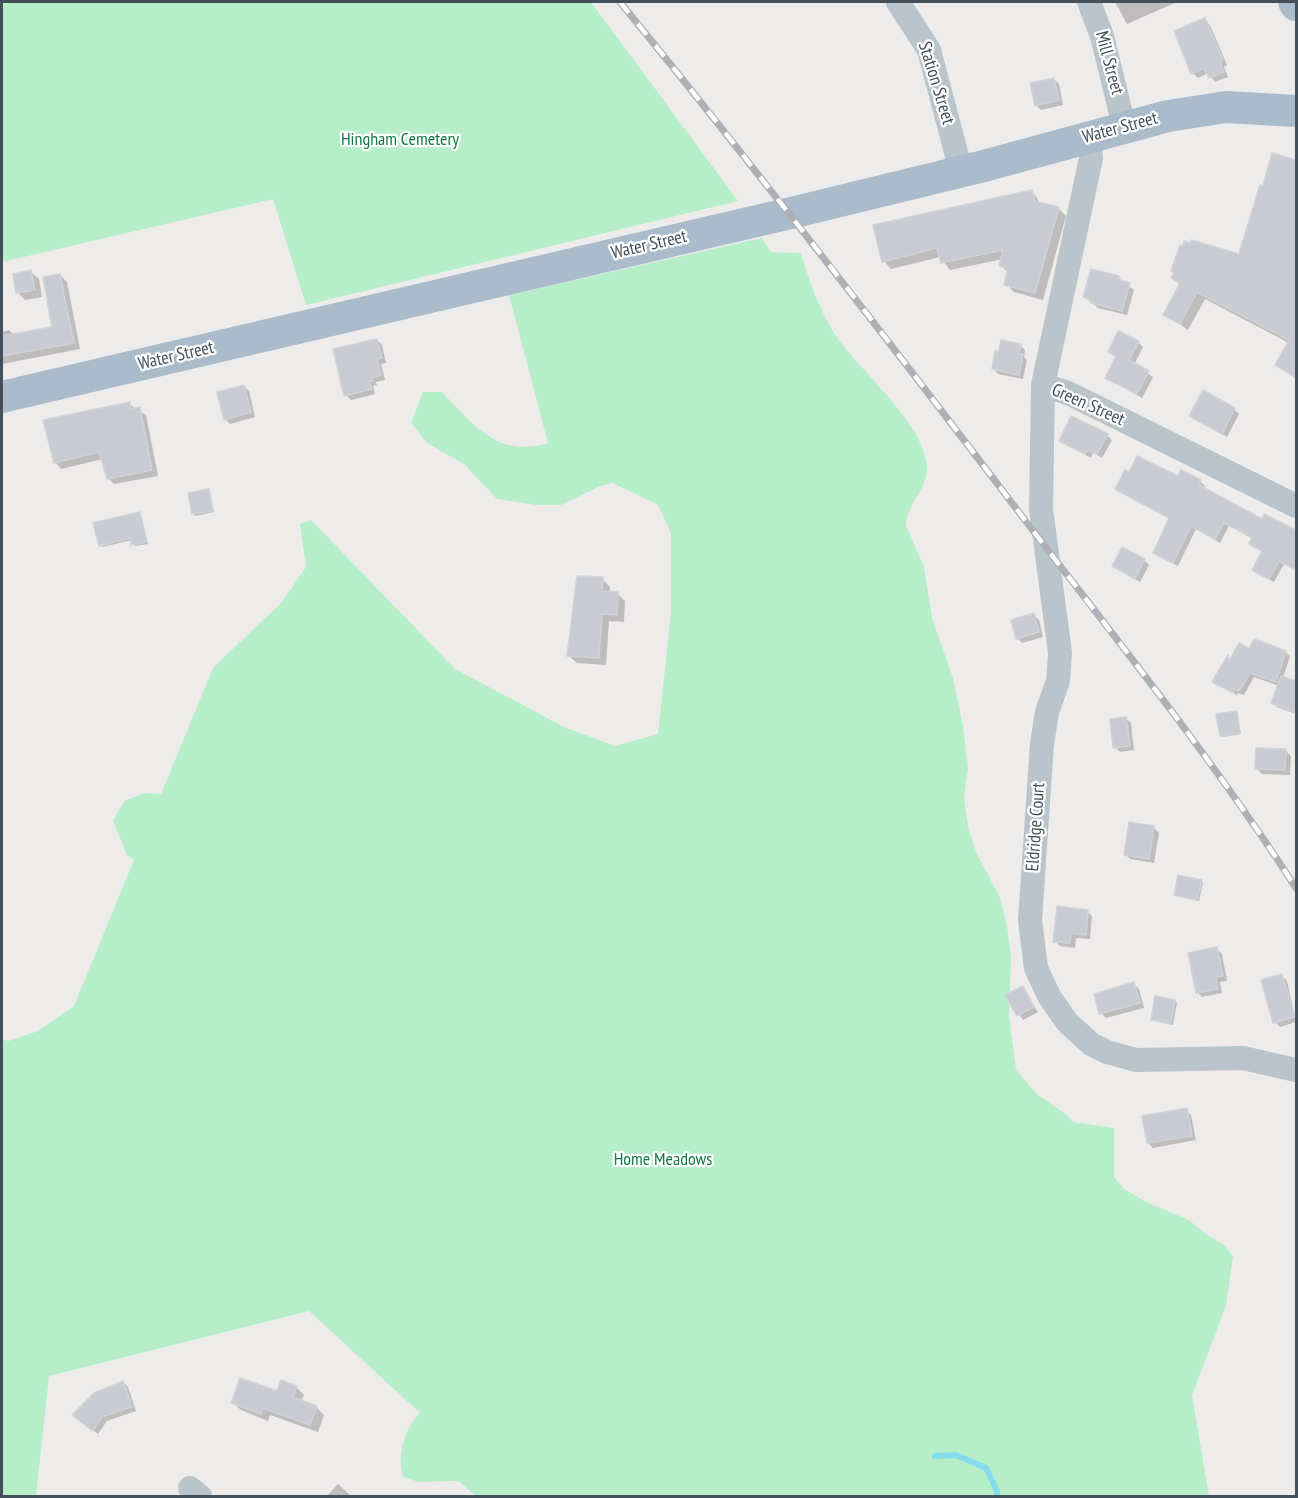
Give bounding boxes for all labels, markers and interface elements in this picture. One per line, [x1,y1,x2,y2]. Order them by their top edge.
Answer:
street label: Mill Street [1090,29,1128,97]
street label: Station Street [913,39,959,127]
street label: Water Street [1080,108,1160,148]
park label: Hingham Cemetery [341,129,459,151]
street label: Water Street [609,226,689,264]
street label: Water Street [136,337,216,375]
street label: Green Street [1048,379,1128,431]
street label: Eldridge Court [1022,782,1050,872]
park label: Home Meadows [614,1149,712,1171]

